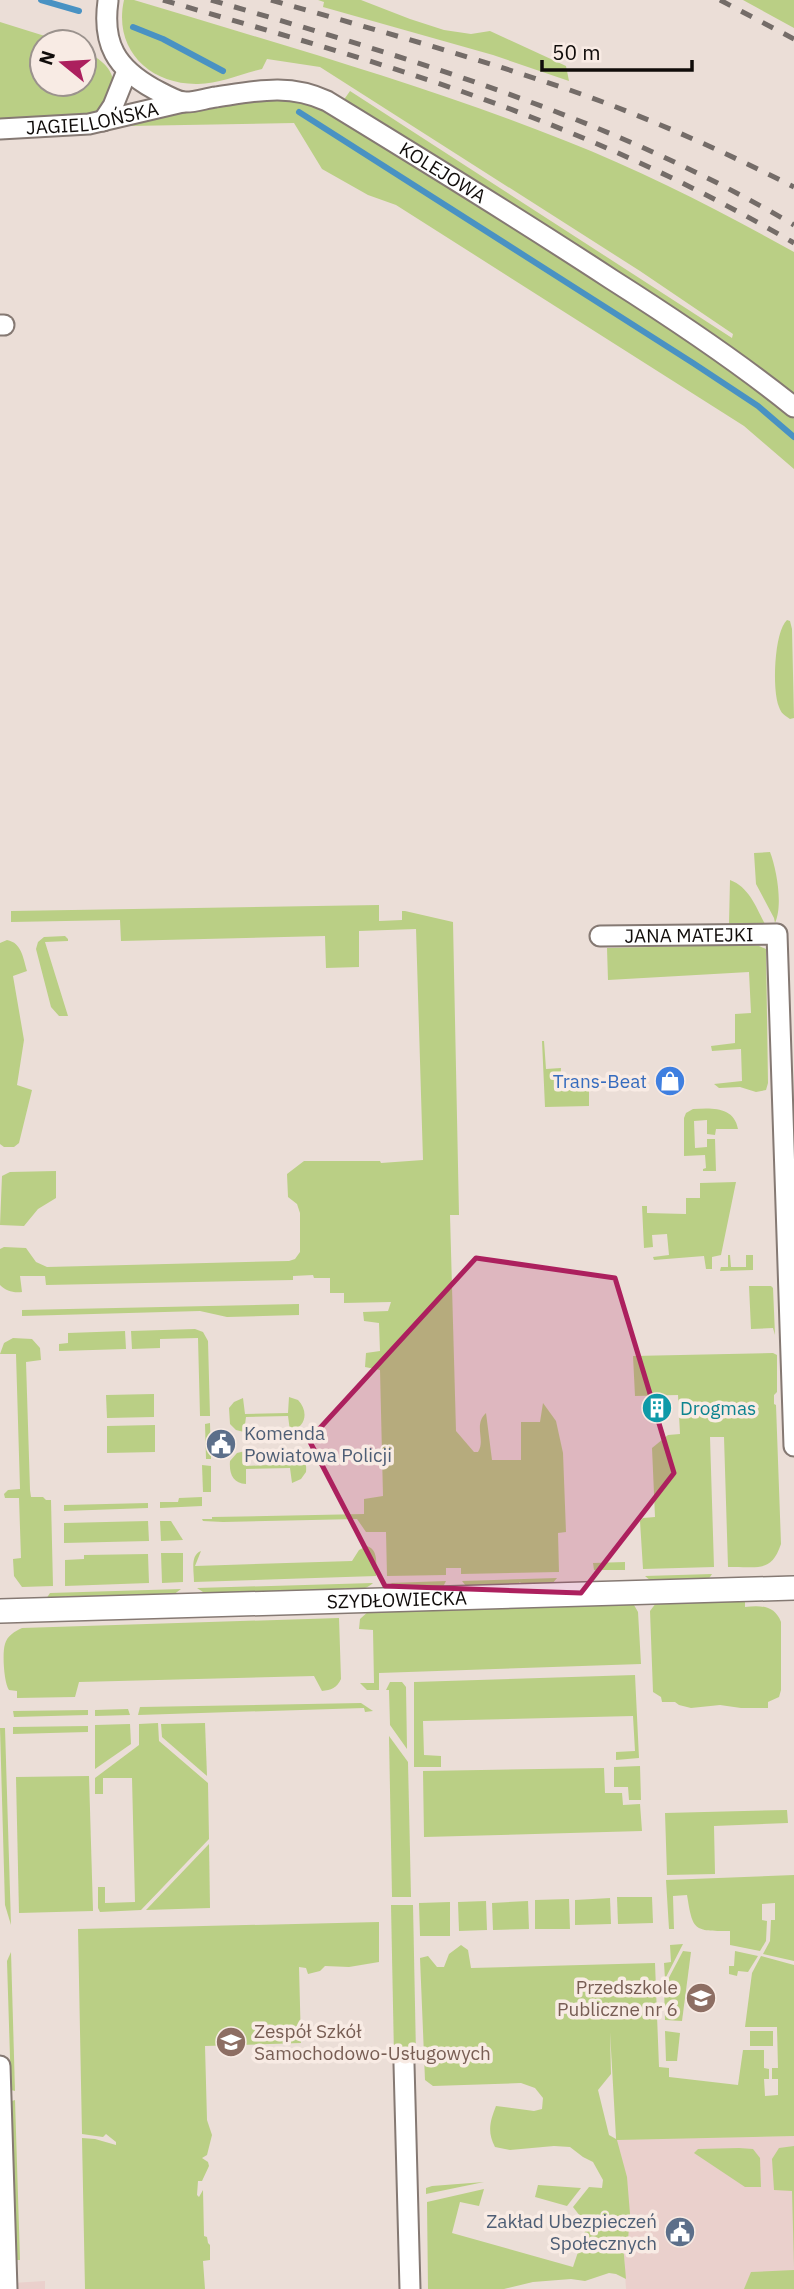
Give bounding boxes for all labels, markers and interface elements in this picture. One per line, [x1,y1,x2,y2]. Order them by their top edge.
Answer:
north arrow [28,28,98,98]
scale bar [542,28,692,72]
text: 50 m [552,38,601,66]
text: N [33,47,60,68]
street label: JAGIELLOŃSKA [25,96,161,140]
street label: KOLEJOWA [395,136,491,208]
street label: JANA MATEJKI [624,922,754,948]
shop icon: Trans-Beat [653,1064,687,1098]
place label: Trans-Beat [553,1069,647,1093]
building icon: Drogmas [640,1391,674,1425]
place label: Drogmas [680,1396,756,1420]
place label: Komenda Powiatowa Policji [244,1421,392,1467]
public building icon: Komenda Powiatowa Policji [204,1427,238,1461]
street label: SZYDŁOWIECKA [326,1585,467,1614]
place label: Przedszkole Publiczne nr 6 [557,1975,678,2021]
school or university icon: Przedszkole Publiczne nr 6 [684,1981,718,2015]
place label: Zespół Szkół Samochodowo-Usługowych [254,2019,491,2065]
school or university icon: Zespół Szkół Samochodowo-Usługowych [214,2025,248,2059]
place label: Zakład Ubezpieczeń Społecznych [486,2209,657,2255]
public building icon: Zakład Ubezpieczeń Społecznych [663,2215,697,2249]

